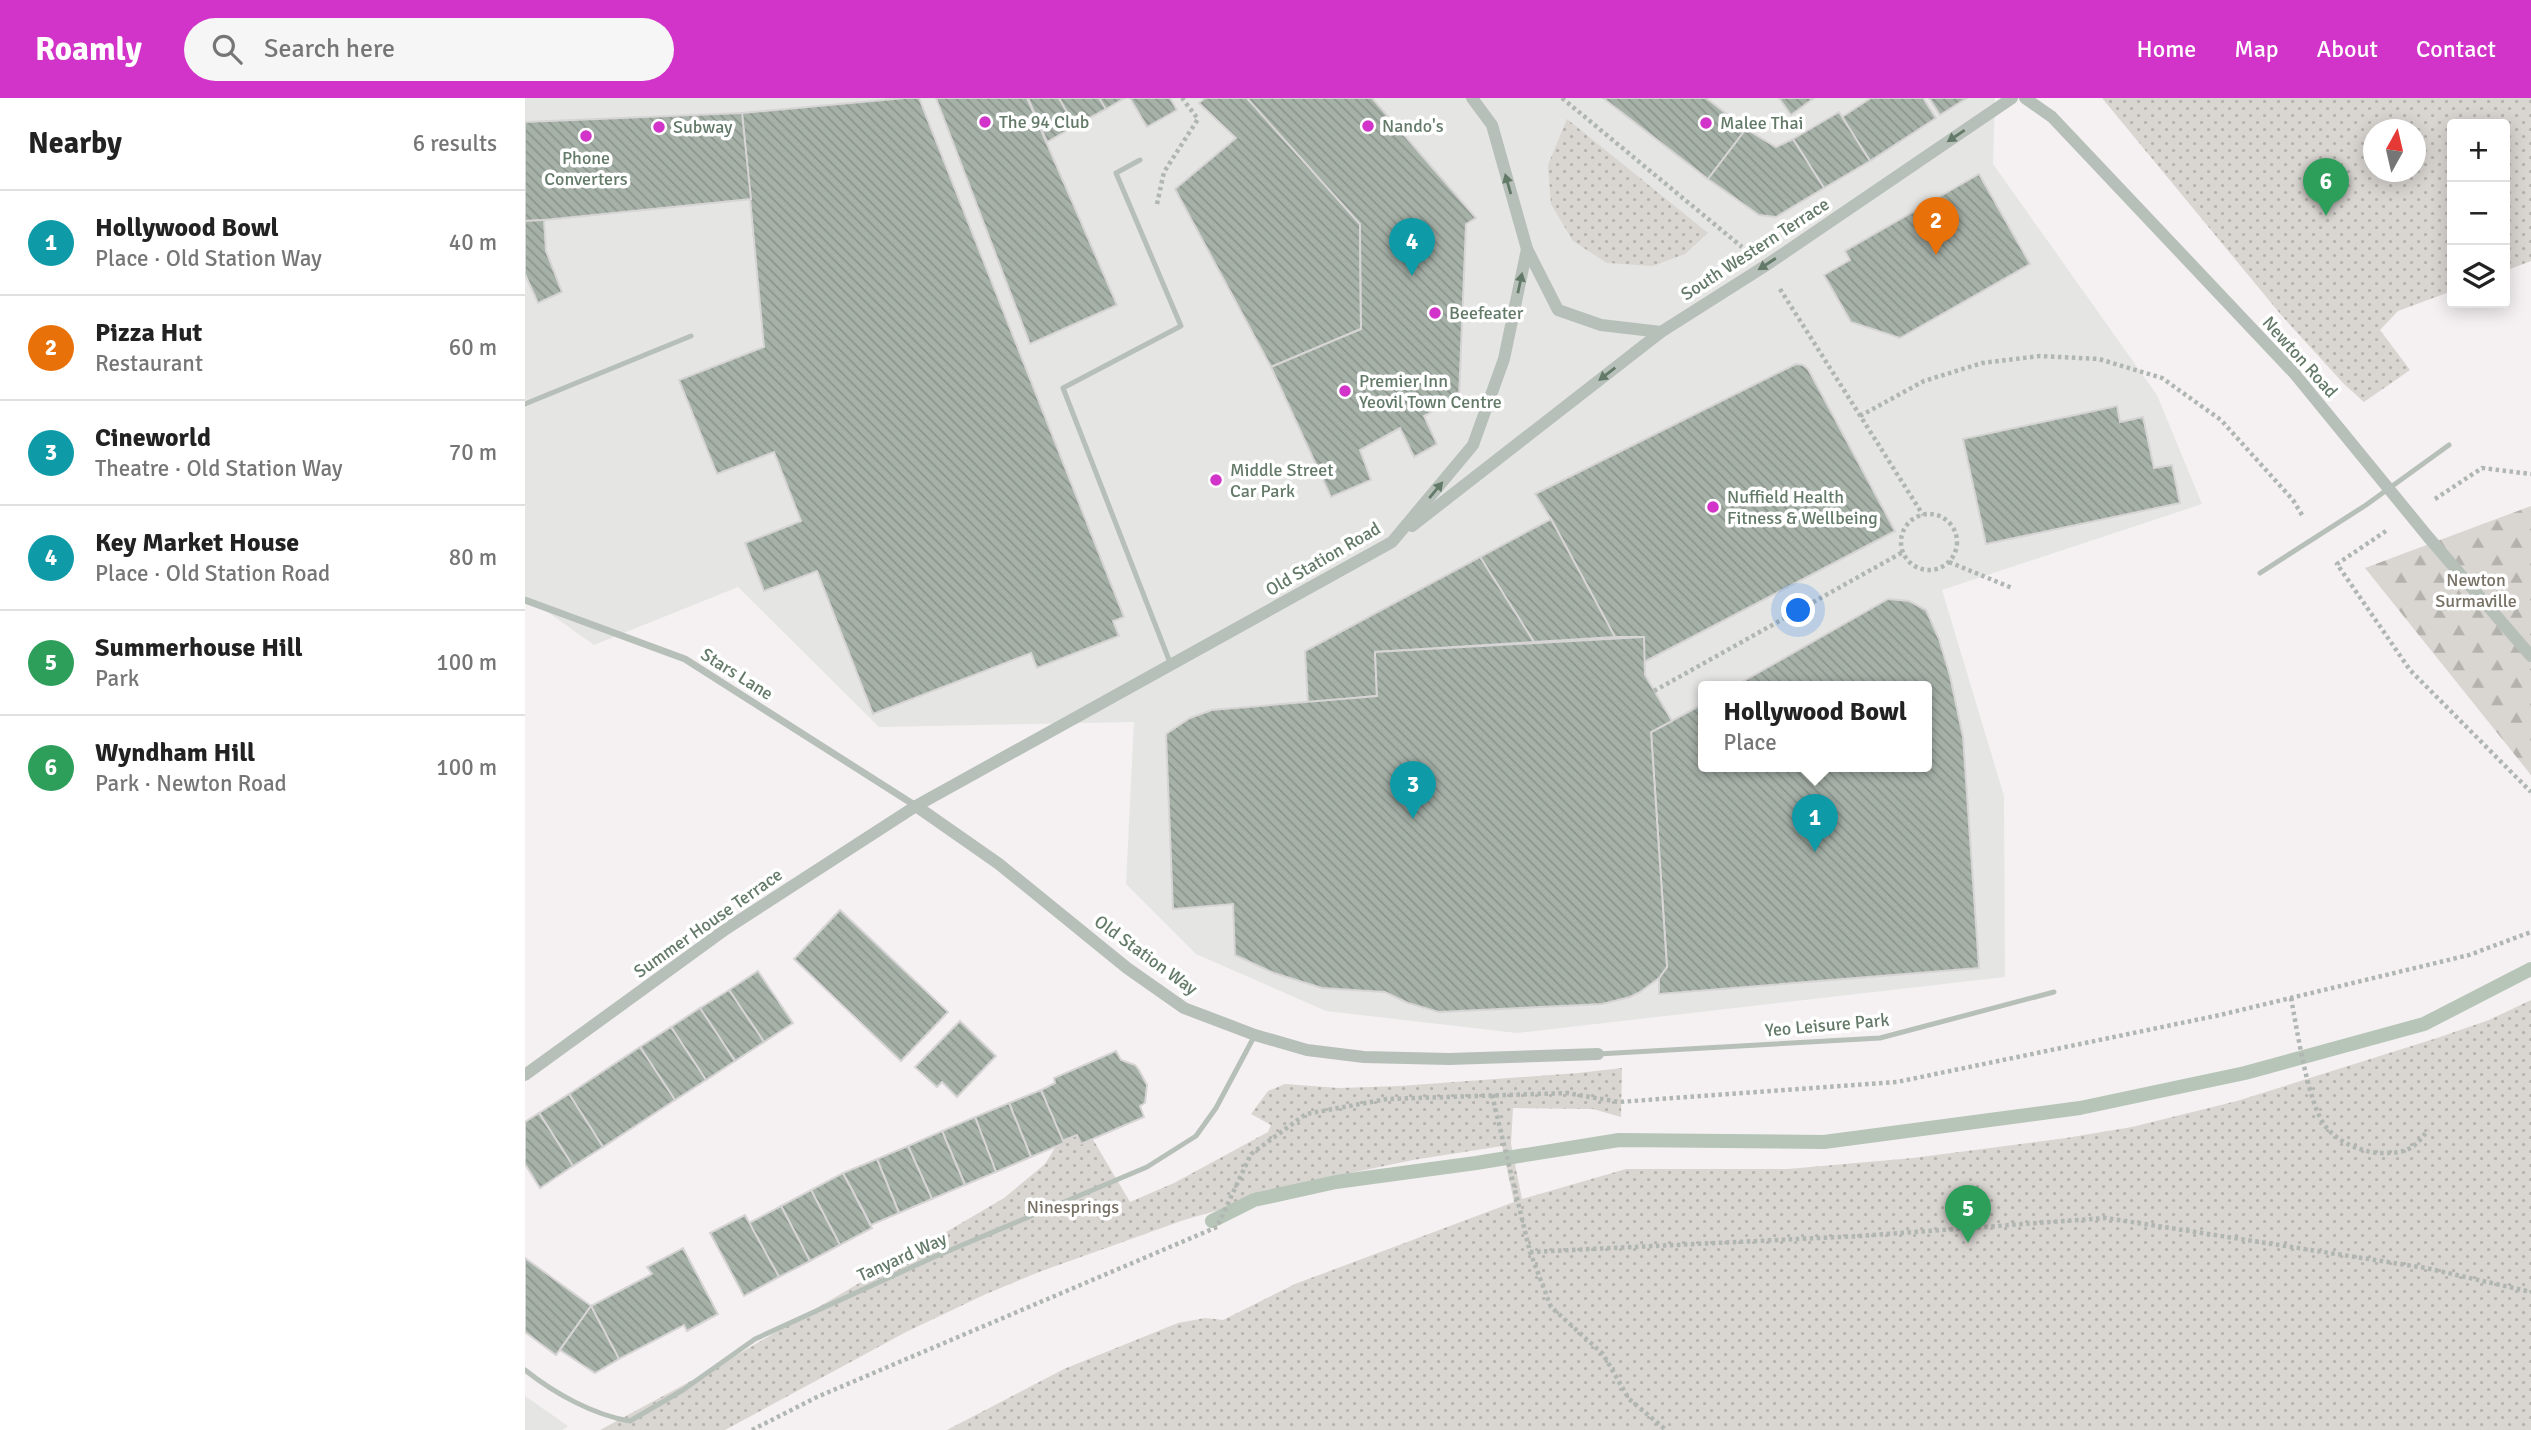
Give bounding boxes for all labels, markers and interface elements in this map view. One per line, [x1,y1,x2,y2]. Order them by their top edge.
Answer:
search box [184,18,674,81]
text: Roamly [35,29,142,70]
icon: search [208,30,246,68]
text: Search here [264,33,395,65]
text: Home [2136,34,2196,64]
text: Map [2234,34,2279,64]
text: About [2317,34,2378,64]
text: Contact [2416,34,2496,64]
place label: The 94 Club [999,111,1089,133]
place label: Malee Thai [1720,112,1803,134]
marker: The 94 Club [977,114,993,130]
place label: Nando's [1382,115,1444,137]
marker: Malee Thai [1698,115,1714,131]
place label: Subway [673,116,733,138]
marker: Nando's [1360,118,1376,134]
marker: Subway [651,119,667,135]
north arrow [2363,119,2426,182]
map controls [2447,119,2510,308]
button: + [2447,119,2510,182]
text: Nearby [28,125,122,162]
marker: Phone Converters [578,128,594,144]
text: 6 results [413,129,497,158]
one-way arrow [1947,129,1965,143]
place label: Phone Converters [544,147,628,190]
pin: 6 [2303,158,2349,216]
one-way arrow [1503,173,1513,194]
button: − [2447,182,2510,245]
street label: South Western Terrace [1677,193,1833,305]
pin: 2 [1913,197,1959,255]
text: Hollywood Bowl [95,212,279,244]
pin: 4 [1389,218,1435,276]
text: 1 [45,228,57,257]
text: 40 m [449,228,497,257]
text: Place · Old Station Way [95,244,322,273]
button: layers [2447,245,2510,308]
one-way arrow [1758,257,1777,270]
one-way arrow [1514,272,1525,294]
place label: Beefeater [1449,302,1524,324]
marker: Beefeater [1427,305,1443,321]
street label: Newton Road [2258,312,2342,402]
text: Pizza Hut [95,317,202,349]
text: 2 [45,333,57,362]
text: 60 m [449,333,497,362]
text: Restaurant [95,349,203,378]
one-way arrow [1598,367,1616,381]
place label: Premier Inn Yeovil Town Centre [1359,370,1502,413]
marker: Premier Inn Yeovil Town Centre [1337,383,1353,399]
text: Cineworld [95,422,211,454]
text: 3 [45,438,57,467]
text: 70 m [449,438,497,467]
text: Theatre · Old Station Way [95,454,343,483]
place label: Middle Street Car Park [1230,459,1333,502]
marker: Middle Street Car Park [1208,472,1224,488]
one-way arrow [1428,481,1443,498]
place label: Nuffield Health Fitness & Wellbeing [1727,486,1878,529]
marker: Nuffield Health Fitness & Wellbeing [1705,499,1721,515]
street label: Old Station Road [1262,517,1384,601]
text: Key Market House [95,527,299,559]
text: 4 [45,543,57,572]
text: 80 m [449,543,497,572]
text: Place · Old Station Road [95,559,330,588]
park label: Newton Surmaville [2435,569,2517,612]
your location [1781,593,1815,627]
text: Summerhouse Hill [95,632,303,664]
street label: Stars Lane [697,643,777,705]
text: 5 [45,648,57,677]
text: 100 m [436,648,497,677]
text: Park [95,664,139,693]
popup [1698,681,1932,772]
text: Hollywood Bowl [1723,696,1907,728]
text: Place [1723,728,1777,757]
text: Wyndham Hill [95,737,255,769]
text: 6 [45,753,57,782]
text: 100 m [436,753,497,782]
pin: 3 [1390,761,1436,819]
text: Park · Newton Road [95,769,287,798]
pin: 1 [1792,794,1838,852]
street label: Summer House Terrace [630,863,786,983]
street label: Old Station Way [1090,910,1202,1000]
street label: Yeo Leisure Park [1764,1009,1890,1041]
pin: 5 [1945,1185,1991,1243]
park label: Ninesprings [1027,1196,1119,1218]
street label: Tanyard Way [854,1227,951,1286]

